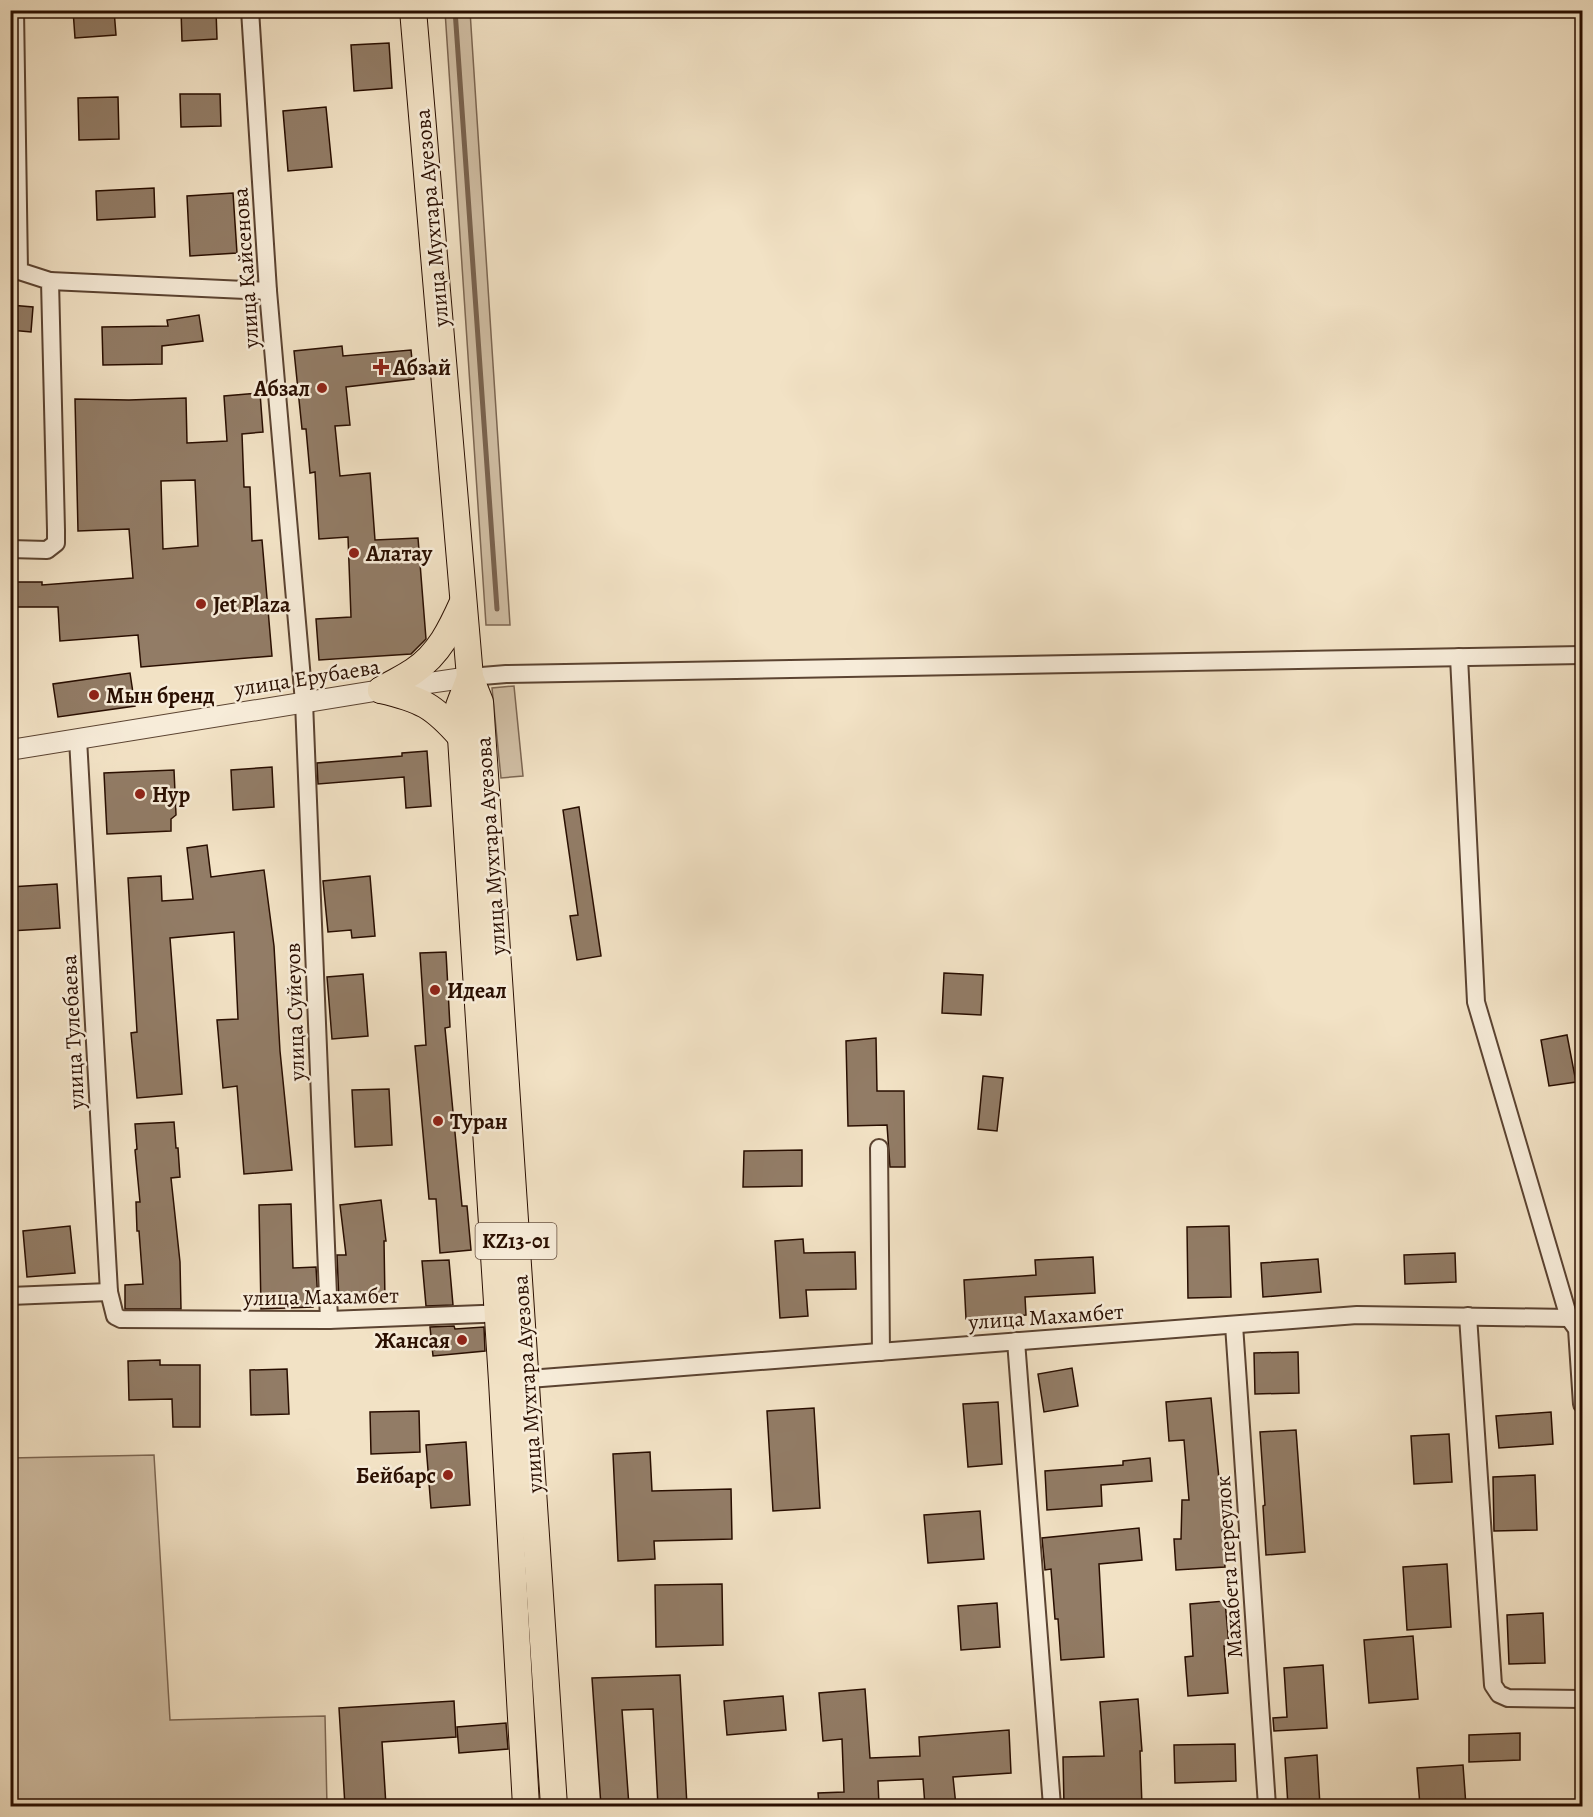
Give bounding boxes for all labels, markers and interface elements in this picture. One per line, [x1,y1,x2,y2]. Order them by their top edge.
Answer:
street label: улица Мухтара Ауезова [407,107,457,329]
street label: улица Кайсенова [225,186,267,350]
place label: Абзай [392,353,451,383]
marker: Абзай [374,360,388,374]
place label: Абзал [253,374,310,404]
marker: Абзал [315,381,329,395]
place label: Алатау [365,539,433,569]
marker: Алатау [347,546,361,560]
place label: Jet Plaza [213,590,291,620]
marker: Jet Plaza [194,597,208,611]
street label: улица Ерубаева [231,652,383,704]
place label: Мын бренд [106,681,215,711]
marker: Мын бренд [87,688,101,702]
street label: улица Мухтара Ауезова [468,735,514,957]
place label: Нур [152,780,190,810]
marker: Нур [133,787,147,801]
street label: улица Суйеуов [278,942,312,1083]
street label: улица Тулебаева [54,953,92,1111]
place label: Идеал [447,976,507,1006]
marker: Идеал [428,983,442,997]
place label: Туран [450,1107,508,1137]
marker: Туран [431,1114,445,1128]
road number: KZ13-01 [476,1223,556,1259]
street label: улица Мухтара Ауезова [505,1273,551,1495]
street label: улица Махамбет [242,1281,399,1313]
street label: улица Махамбет [966,1297,1125,1337]
place label: Жансая [375,1326,450,1356]
marker: Жансая [455,1333,469,1347]
place label: Бейбарс [356,1461,436,1491]
marker: Бейбарс [441,1468,455,1482]
street label: Махабета переулок [1208,1475,1250,1659]

